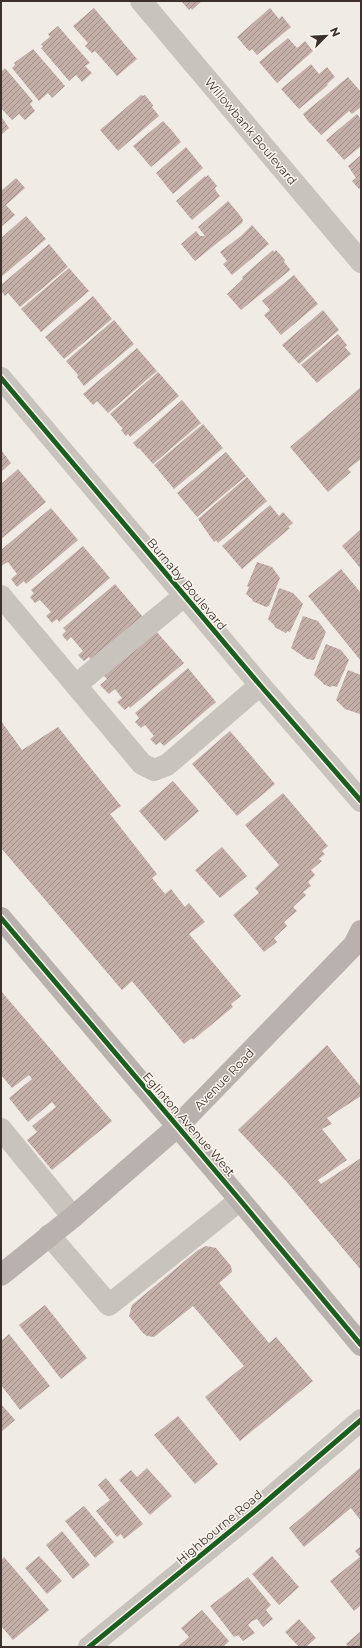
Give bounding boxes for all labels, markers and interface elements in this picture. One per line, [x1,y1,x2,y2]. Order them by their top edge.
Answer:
north arrow [306,16,346,56]
text: N [327,25,343,39]
street label: Willowbank Boulevard [202,74,300,188]
street label: Burnaby Boulevard [144,535,230,633]
street label: Avenue Road [191,1045,257,1113]
street label: Eglinton Avenue West [140,1069,238,1179]
street label: Highbourne Road [173,1487,265,1567]

